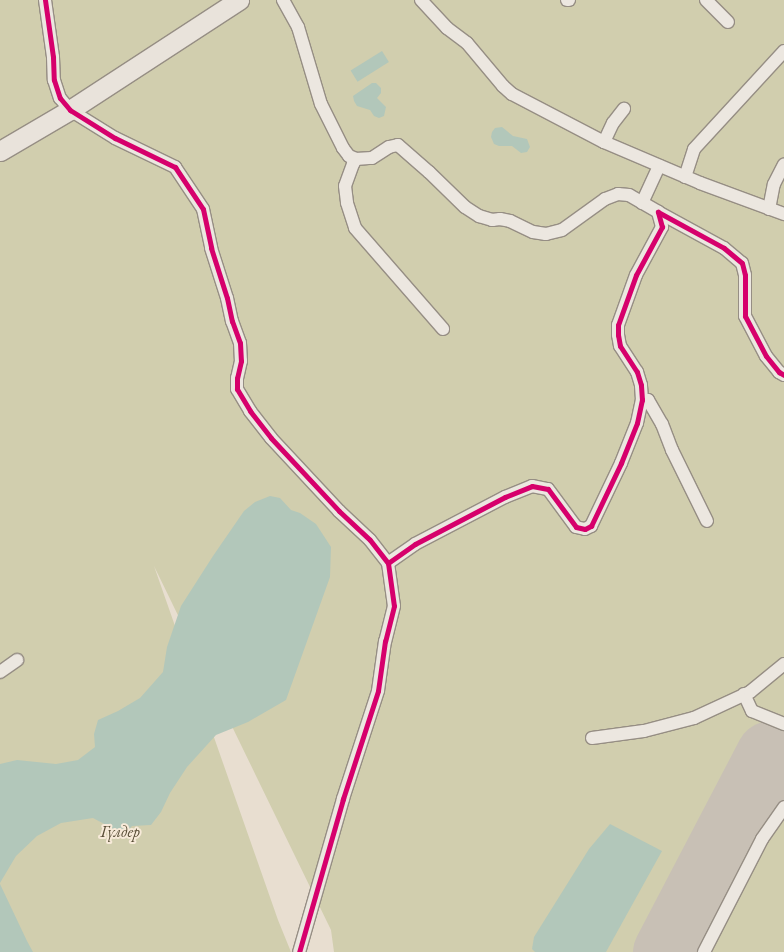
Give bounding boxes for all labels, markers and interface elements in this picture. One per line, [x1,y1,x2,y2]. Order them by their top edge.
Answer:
park label: Гүлдер [100,822,140,842]

